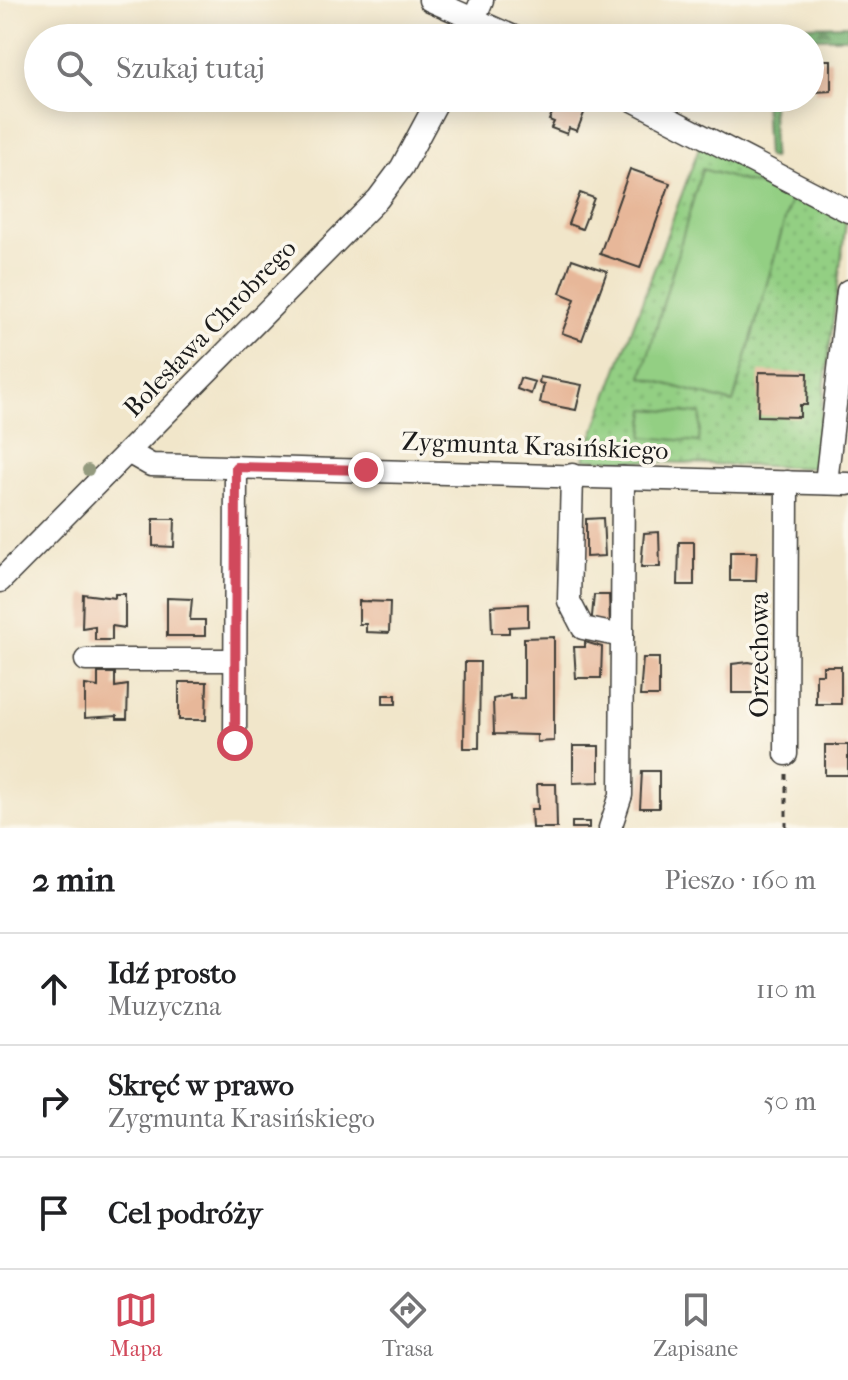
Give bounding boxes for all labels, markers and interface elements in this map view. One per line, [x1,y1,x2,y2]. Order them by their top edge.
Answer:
search box [24,24,824,112]
icon: search [52,46,96,90]
text: Szukaj tutaj [116,51,265,86]
street label: Bolesława Chrobrego [117,233,303,423]
street label: Zygmunta Krasińskiego [401,426,669,466]
route end [348,452,384,488]
street label: Orzechowa [744,591,775,718]
route start [217,725,253,761]
text: 2 min [32,860,115,900]
text: Pieszo · 160 m [664,865,816,896]
text: Idź prosto [108,956,236,991]
icon: ahead [32,967,76,1011]
text: 110 m [756,974,816,1005]
text: Muzyczna [108,991,221,1022]
text: Skręć w prawo [108,1068,294,1103]
icon: right [32,1079,76,1123]
text: 50 m [763,1086,816,1117]
text: Zygmunta Krasińskiego [108,1103,375,1134]
icon: arrive [32,1191,76,1235]
text: Cel podróży [108,1196,262,1231]
tab: Mapa [110,1288,162,1362]
tab: Trasa [382,1288,433,1362]
tab: Zapisane [653,1288,738,1362]

